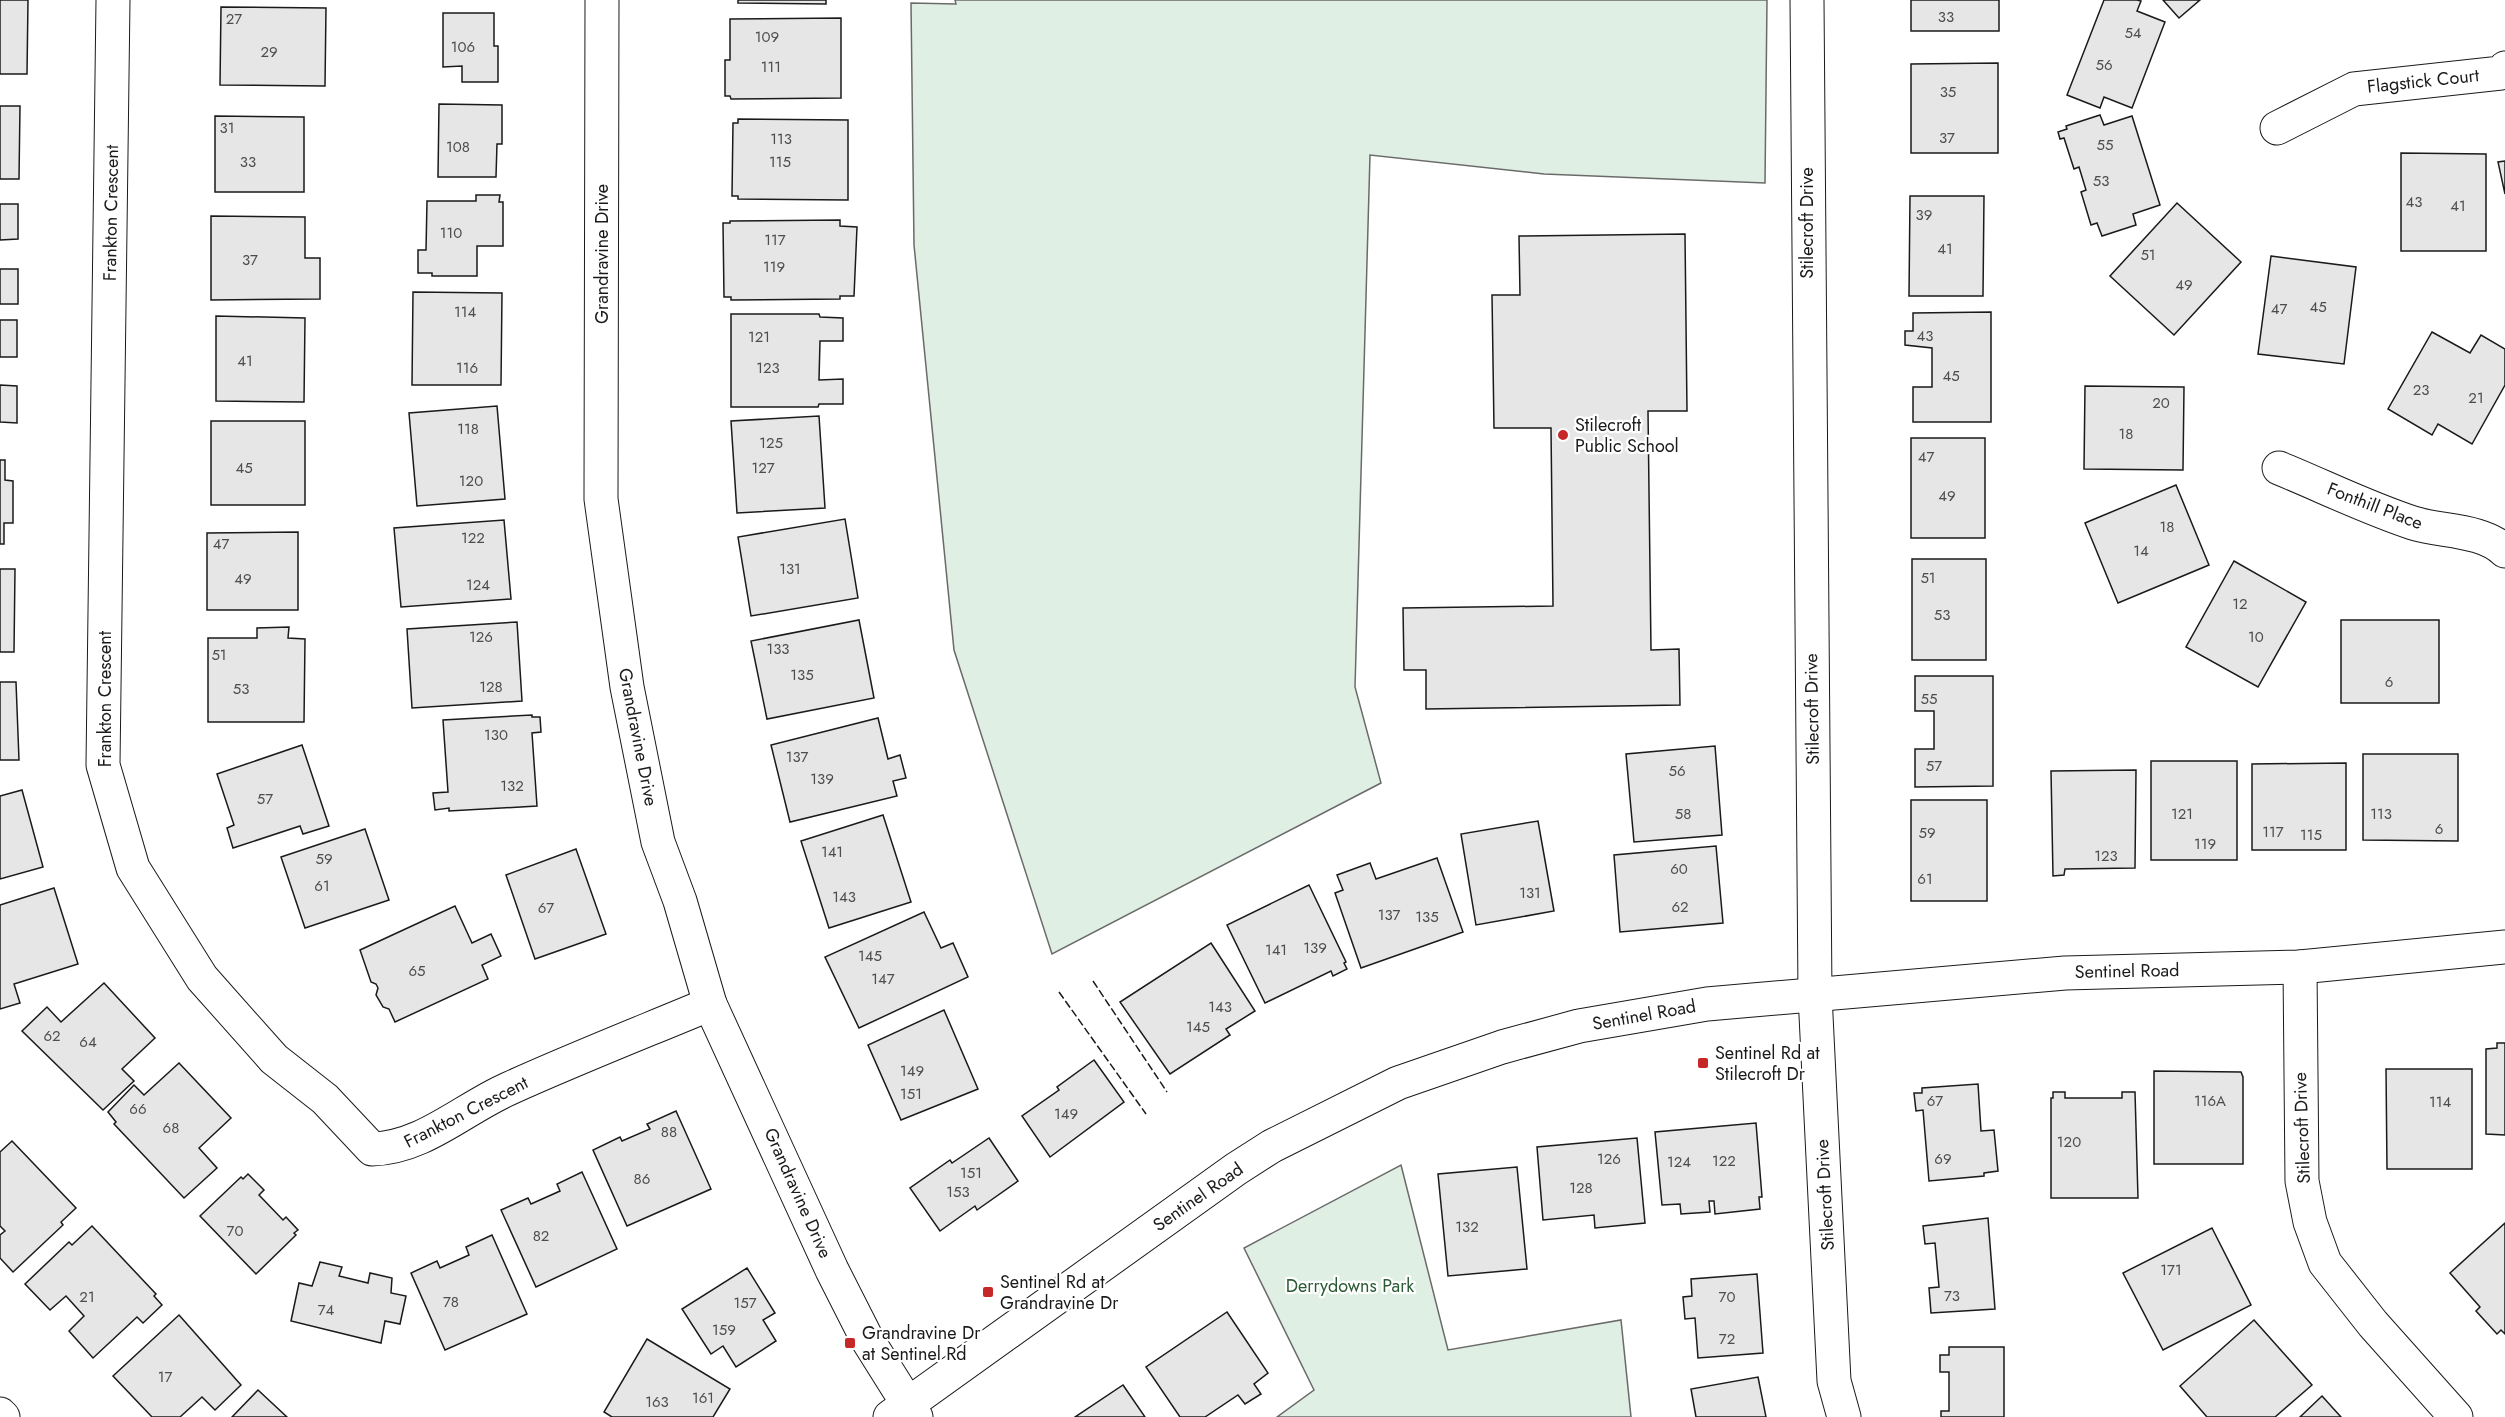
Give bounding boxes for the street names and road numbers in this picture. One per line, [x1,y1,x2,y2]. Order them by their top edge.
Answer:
street label: Flagstick Court [2366,62,2481,100]
street label: Frankton Crescent [97,144,125,281]
street label: Stilecroft Drive [1794,167,1820,279]
street label: Grandravine Drive [589,184,615,324]
street label: Fonthill Place [2323,476,2427,536]
street label: Frankton Crescent [92,630,118,767]
street label: Stilecroft Drive [1798,653,1826,765]
street label: Grandravine Drive [612,666,664,808]
street label: Sentinel Road [2074,957,2180,985]
street label: Sentinel Road [1590,993,1698,1037]
street label: Frankton Crescent [399,1069,533,1155]
street label: Stilecroft Drive [2287,1072,2317,1184]
street label: Grandravine Drive [758,1124,838,1262]
street label: Stilecroft Drive [1809,1139,1841,1251]
street label: Sentinel Road [1148,1156,1248,1238]

